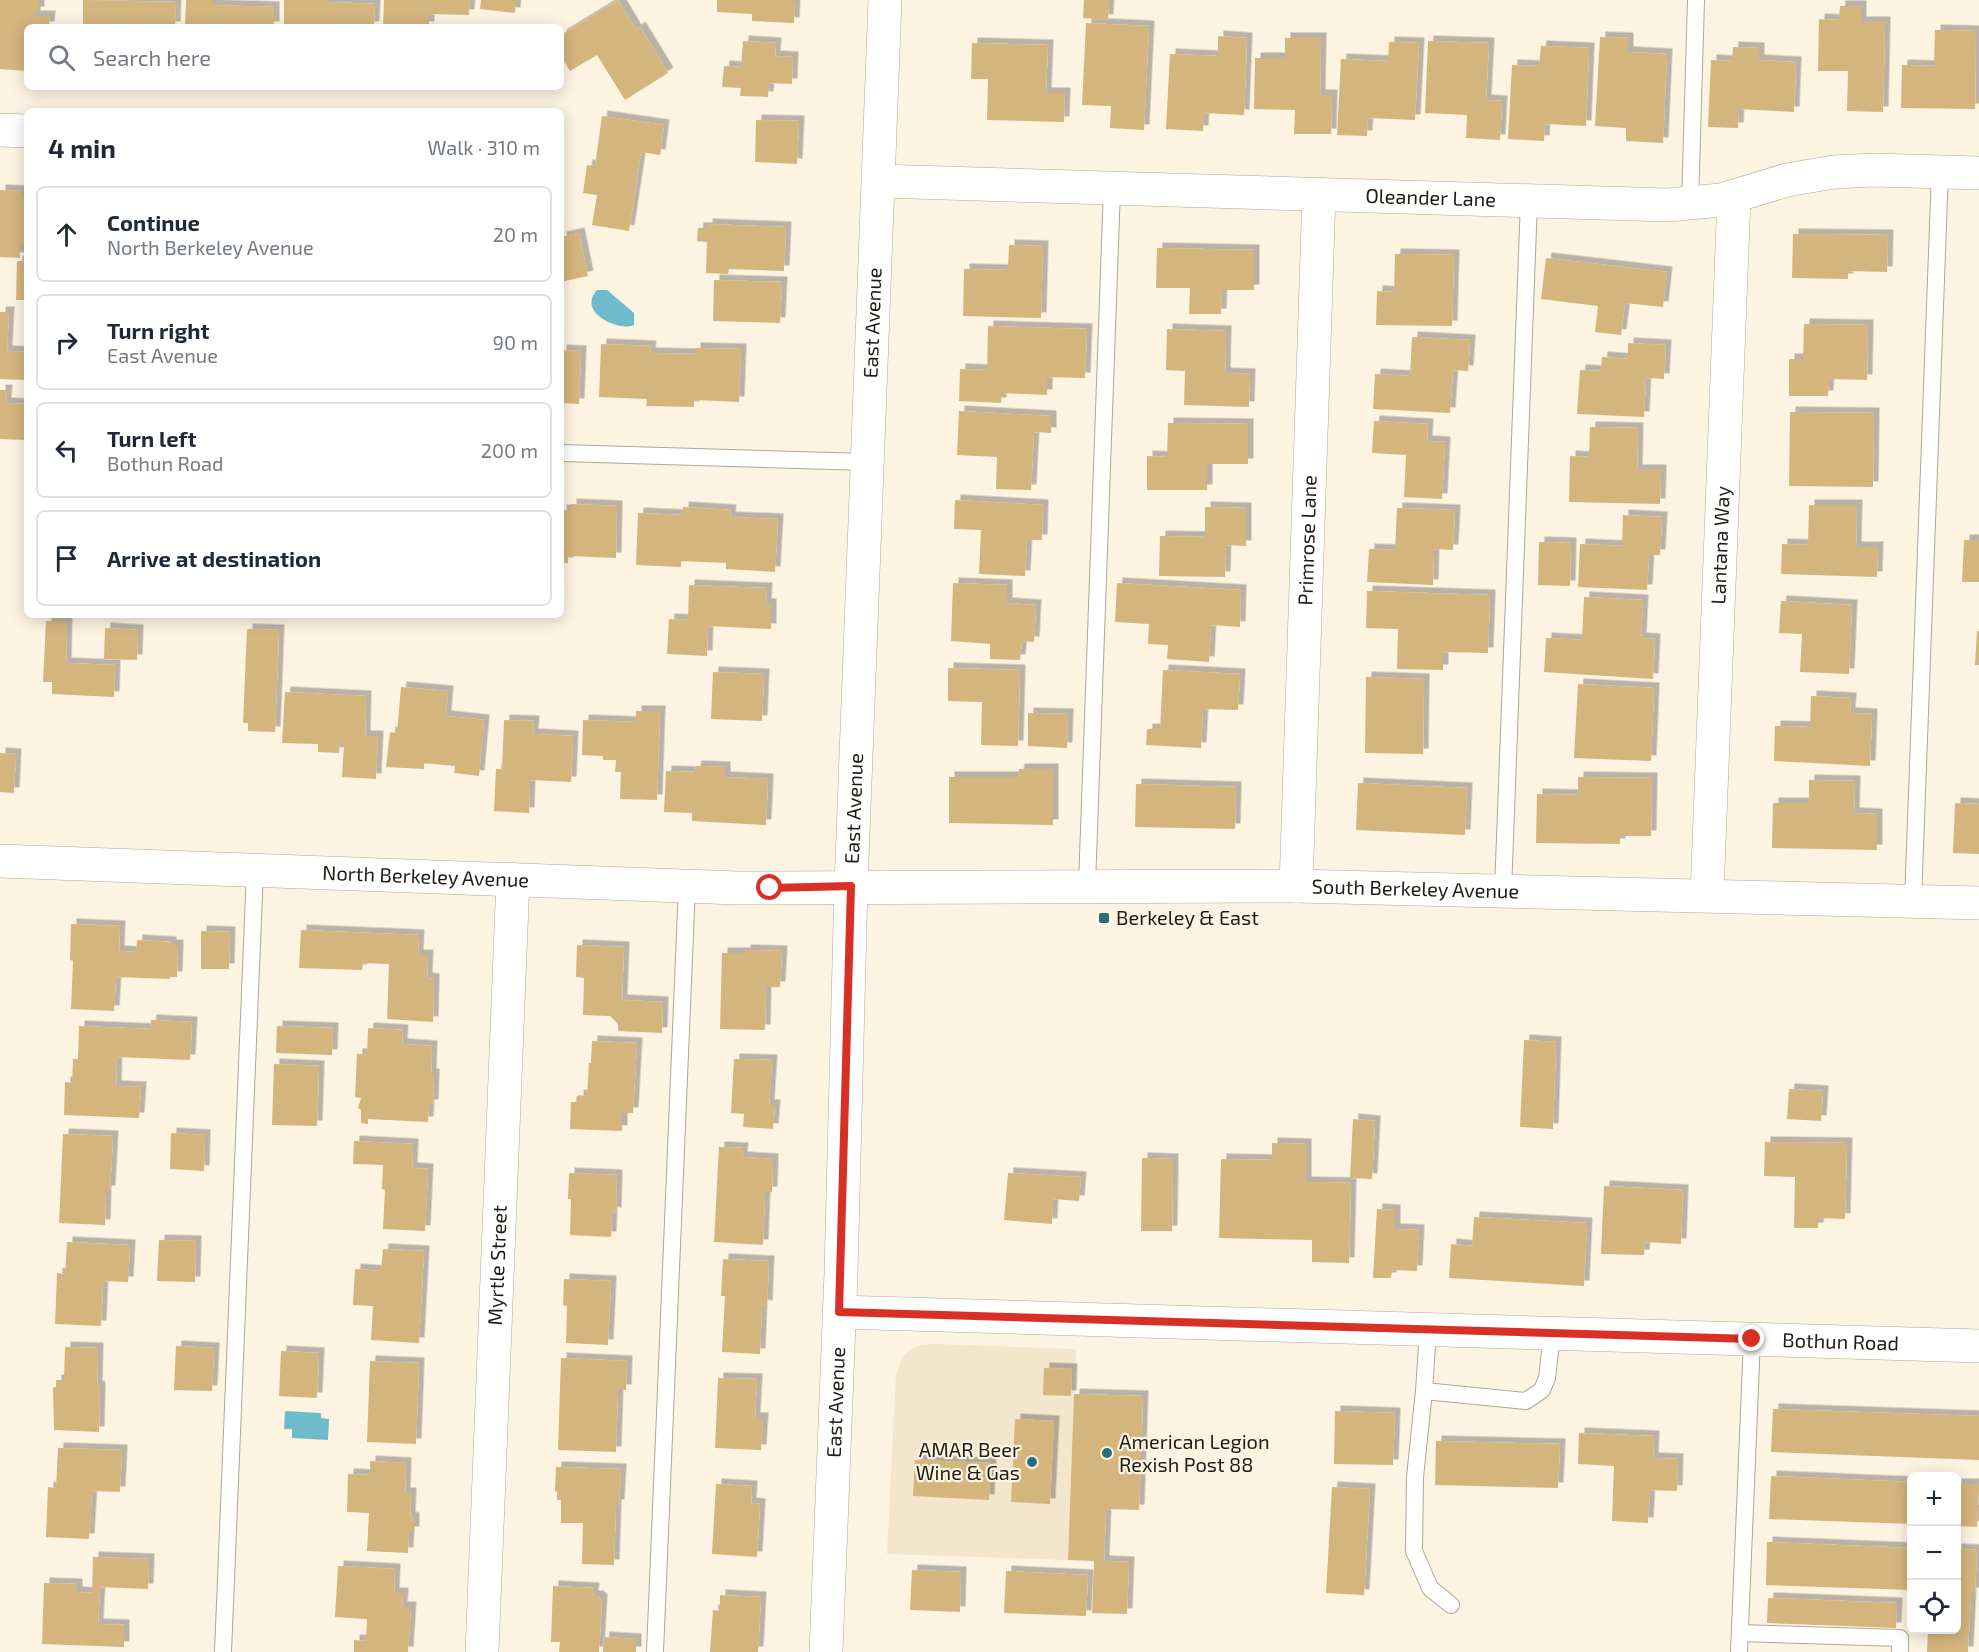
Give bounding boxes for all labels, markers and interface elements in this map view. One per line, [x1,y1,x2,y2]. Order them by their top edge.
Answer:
search box [24,24,564,90]
icon: search [45,41,78,74]
text: Search here [93,44,211,70]
text: 4 min [48,132,116,163]
text: Walk · 310 m [428,135,540,159]
street label: Oleander Lane [1365,183,1496,211]
text: Continue [107,209,200,235]
icon: ahead [50,218,83,251]
text: 20 m [493,222,538,246]
text: North Berkeley Avenue [107,235,314,259]
street label: East Avenue [857,267,886,379]
text: Turn right [107,317,209,343]
icon: right [50,326,83,359]
text: 90 m [493,330,538,354]
text: East Avenue [107,343,218,367]
text: Turn left [107,425,196,451]
icon: left [50,434,83,467]
text: 200 m [481,438,538,462]
text: Bothun Road [107,451,224,475]
street label: Primrose Lane [1292,475,1321,606]
street label: Lantana Way [1705,485,1734,605]
icon: arrive [50,542,83,575]
text: Arrive at destination [107,545,321,571]
street label: East Avenue [839,753,867,864]
street label: North Berkeley Avenue [322,860,530,891]
street label: South Berkeley Avenue [1312,873,1519,903]
route start [756,874,782,900]
place label: Berkeley & East [1116,905,1259,929]
marker: Berkeley & East [1097,911,1111,925]
street label: Myrtle Street [482,1204,511,1326]
route end [1738,1325,1764,1351]
street label: Bothun Road [1782,1327,1899,1355]
street label: East Avenue [821,1346,849,1458]
place label: American Legion Rexish Post 88 [1119,1429,1270,1476]
place label: AMAR Beer Wine & Gas [916,1437,1020,1484]
marker: American Legion Rexish Post 88 [1100,1446,1114,1460]
marker: AMAR Beer Wine & Gas [1025,1455,1039,1469]
map controls [1907,1472,1961,1634]
button: + [1907,1472,1961,1526]
button: − [1907,1526,1961,1580]
button: locate [1907,1580,1961,1634]

